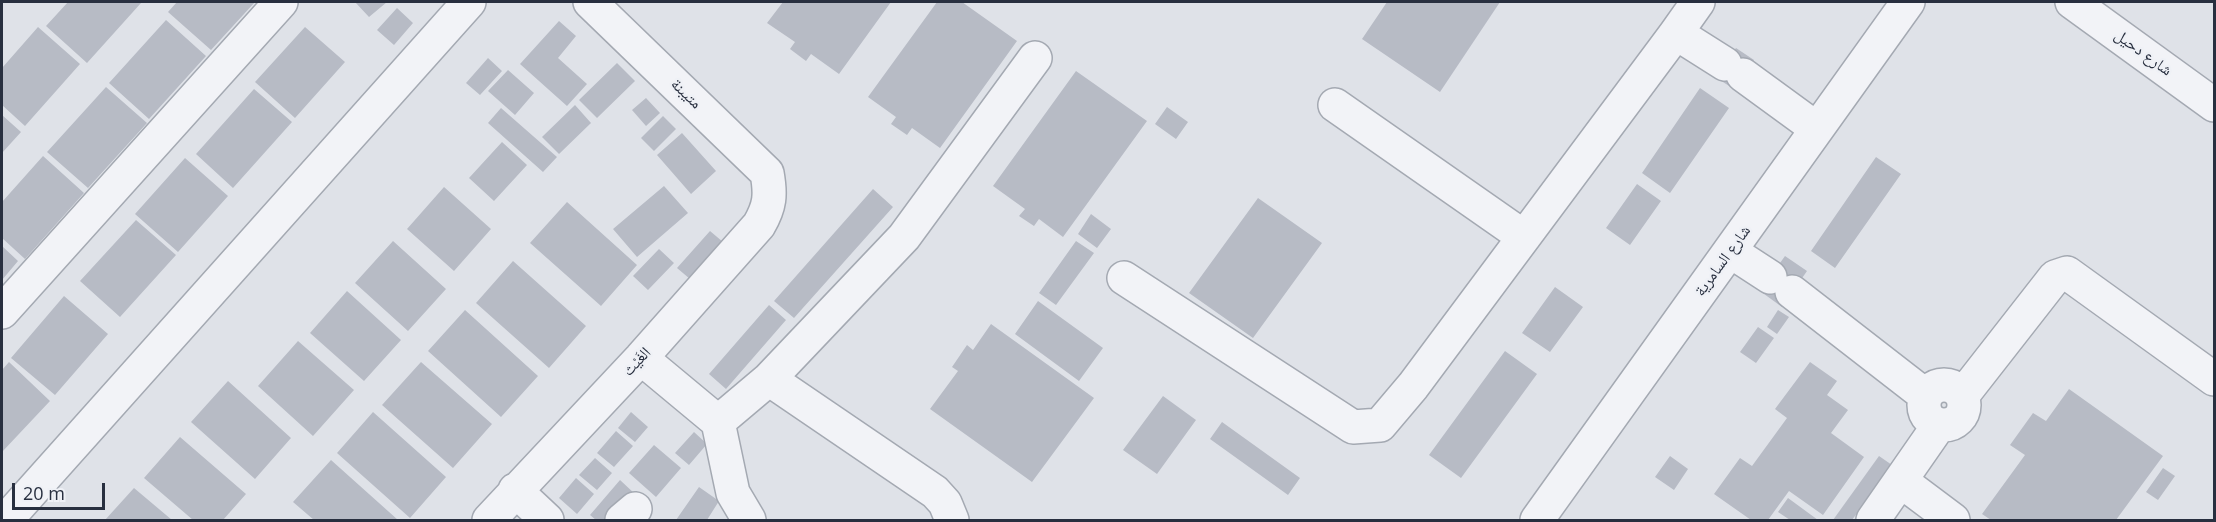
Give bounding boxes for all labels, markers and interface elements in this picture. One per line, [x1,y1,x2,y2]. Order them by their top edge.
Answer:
street label: شارع دحيل [2110,26,2176,80]
street label: متيبنة [667,75,705,113]
street label: شارع السامرية [1691,222,1755,300]
street label: الغَيْث [619,344,655,380]
scale bar [15,471,108,509]
text: 20 m [23,481,65,505]

